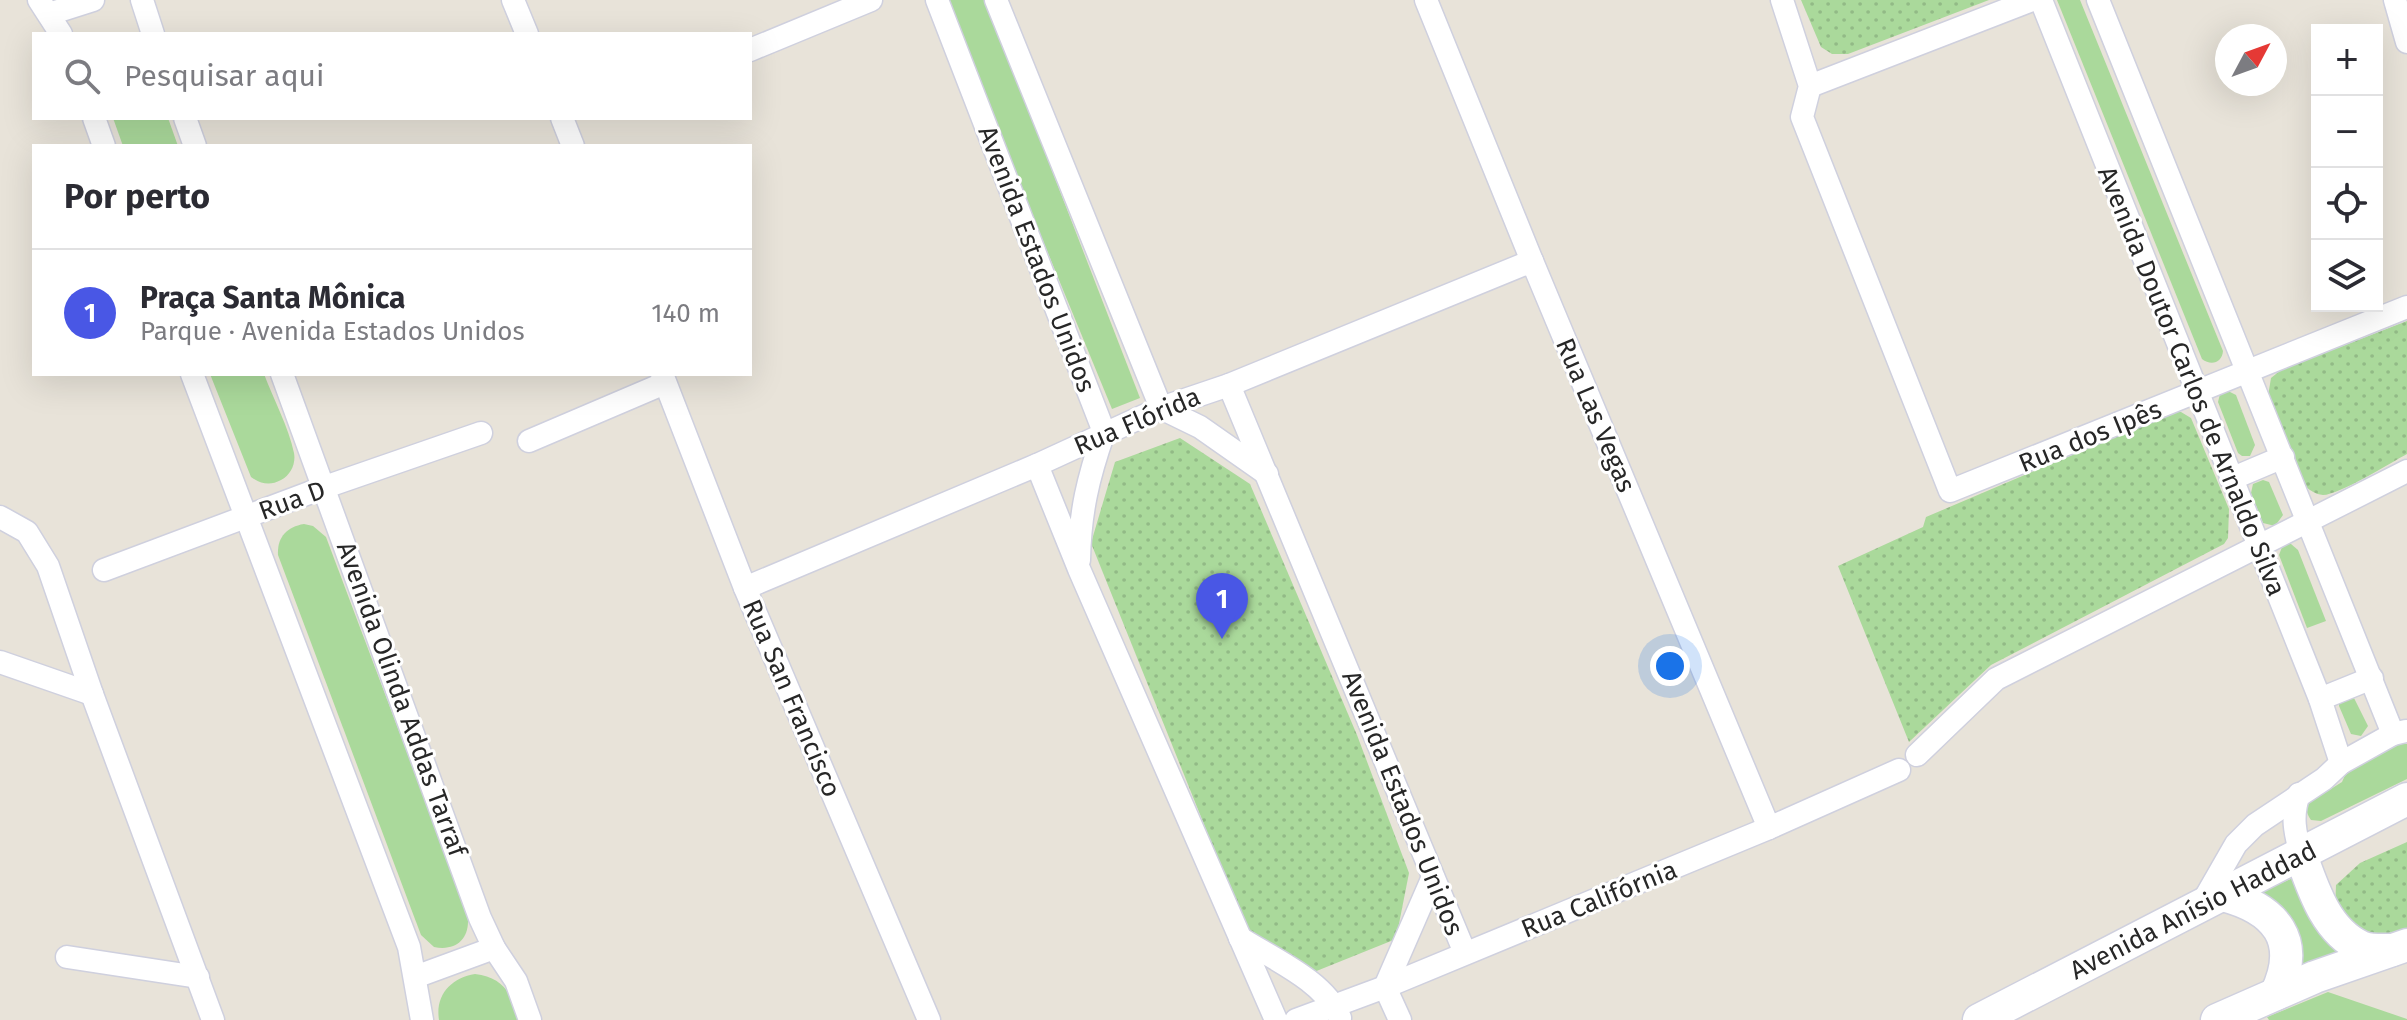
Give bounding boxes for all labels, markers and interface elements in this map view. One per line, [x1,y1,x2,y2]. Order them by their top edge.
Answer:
north arrow [2215,24,2287,96]
map controls [2311,24,2383,312]
button: + [2311,24,2383,96]
search box [32,32,752,120]
icon: search [60,54,104,98]
text: Pesquisar aqui [124,58,325,94]
button: − [2311,96,2383,168]
street label: Avenida Estados Unidos [971,122,1102,397]
street label: Avenida Doutor Carlos de Arnaldo Silva [2091,162,2292,600]
button: locate [2311,168,2383,240]
text: Por perto [64,176,210,217]
button: layers [2311,240,2383,312]
text: Praça Santa Mônica [140,280,406,316]
text: 1 [84,298,96,329]
text: 140 m [651,298,720,329]
text: Parque · Avenida Estados Unidos [140,316,525,347]
street label: Rua Las Vegas [1549,333,1642,497]
street label: Rua Flórida [1069,381,1205,462]
street label: Rua dos Ipês [2014,394,2166,479]
street label: Rua D [255,474,330,527]
street label: Avenida Olinda Addas Tarraf [330,537,474,863]
pin: 1 [1196,573,1248,639]
street label: Rua San Francisco [736,595,847,802]
your location [1650,646,1690,686]
street label: Avenida Estados Unidos [1335,666,1470,940]
street label: Avenida Anísio Haddad [2065,835,2322,986]
street label: Rua Califórnia [1517,854,1682,945]

